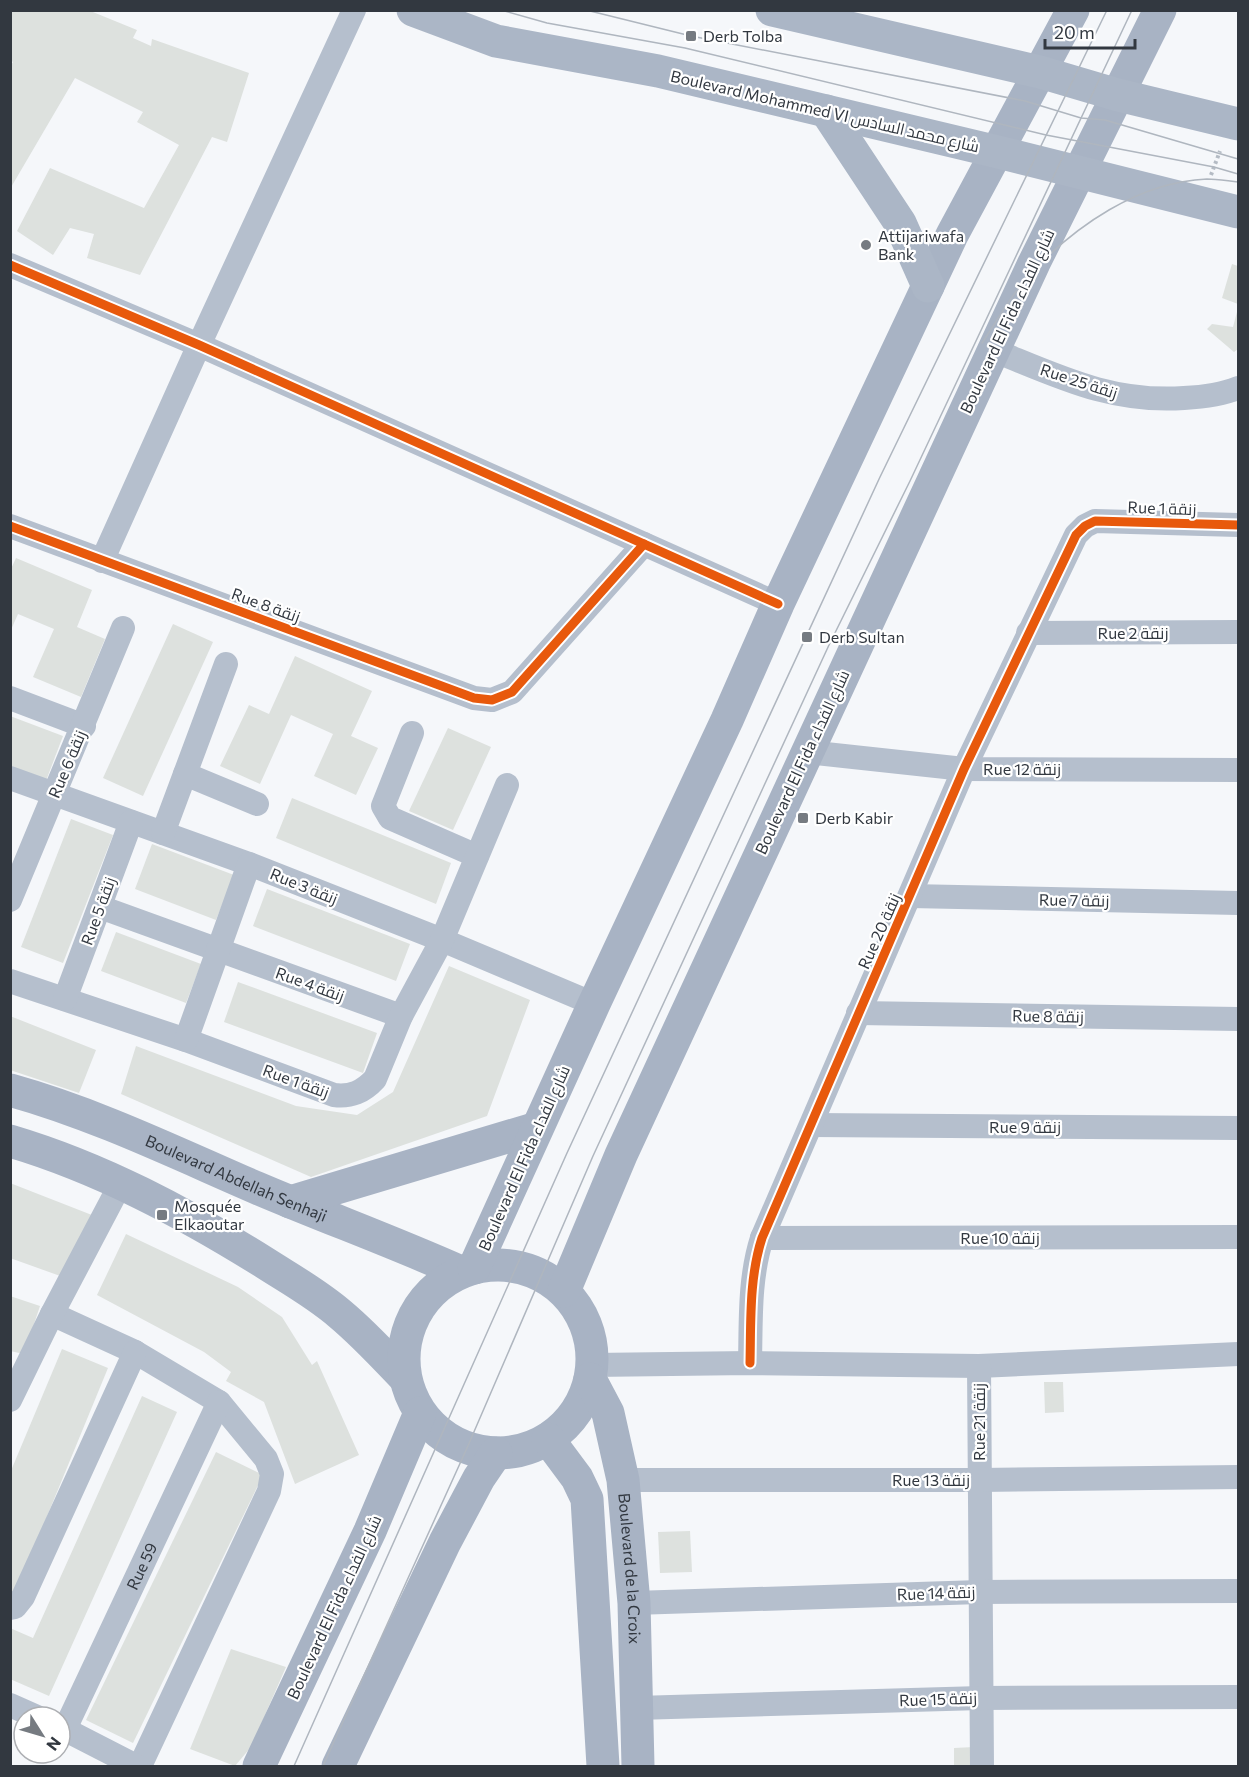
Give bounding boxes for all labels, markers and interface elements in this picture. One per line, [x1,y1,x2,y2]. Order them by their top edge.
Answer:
scale bar [1045,12,1135,50]
text: 20 m [1054,21,1095,43]
place label: Derb Tolba [703,26,783,45]
marker: Derb Tolba [684,29,698,43]
street label: Boulevard Mohammed VI شارع محمد السادس [668,66,981,158]
place label: Attijariwafa Bank [878,226,964,263]
street label: Boulevard El Fida شارع الفداء [955,226,1060,417]
marker: Attijariwafa Bank [859,238,873,252]
street label: Rue 25 زنقة [1038,359,1120,403]
street label: Rue 1 زنقة [1127,497,1197,519]
street label: Rue 8 زنقة [229,583,303,627]
street label: Rue 2 زنقة [1098,623,1168,643]
place label: Derb Sultan [819,627,905,646]
marker: Derb Sultan [800,630,814,644]
street label: Boulevard El Fida شارع الفداء [750,667,855,858]
street label: Rue 6 زنقة [44,727,90,801]
street label: Rue 12 زنقة [983,759,1061,779]
place label: Derb Kabir [815,808,894,827]
marker: Derb Kabir [796,811,810,825]
street label: Rue 3 زنقة [267,863,341,909]
street label: Rue 5 زنقة [76,874,120,948]
street label: Rue 7 زنقة [1039,889,1109,911]
street label: Rue 20 زنقة [853,890,905,972]
street label: Rue 4 زنقة [273,962,347,1006]
street label: Rue 8 زنقة [1012,1005,1084,1027]
street label: Rue 1 زنقة [260,1060,332,1102]
street label: Boulevard El Fida شارع الفداء [474,1062,576,1255]
street label: Rue 9 زنقة [989,1117,1061,1137]
street label: Boulevard Abdellah Senhaji [143,1130,330,1225]
place label: Mosquée Elkaoutar [174,1196,245,1233]
marker: Mosquée Elkaoutar [155,1208,169,1222]
street label: Rue 10 زنقة [960,1228,1040,1248]
street label: Rue 21 زنقة [969,1383,989,1461]
street label: Rue 13 زنقة [892,1470,970,1490]
street label: Boulevard de la Croix [615,1492,645,1645]
street label: Boulevard El Fida شارع الفداء [282,1512,387,1703]
street label: Rue 59 [122,1539,160,1593]
street label: Rue 14 زنقة [896,1582,976,1604]
street label: Rue 15 زنقة [899,1688,977,1710]
north arrow [12,1705,72,1765]
text: N [43,1734,66,1755]

